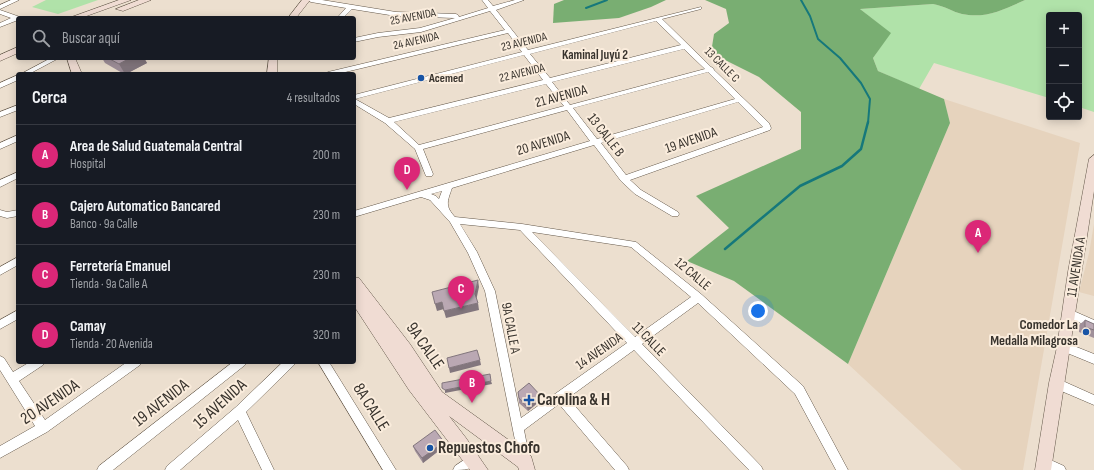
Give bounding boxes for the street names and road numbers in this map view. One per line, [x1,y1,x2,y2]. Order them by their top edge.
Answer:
street label: 25 AVENIDA [389,5,438,29]
street label: 24 AVENIDA [392,28,441,54]
street label: 23 AVENIDA [500,29,549,55]
street label: 13 CALLE C [701,44,743,86]
street label: 22 AVENIDA [498,60,547,86]
street label: 21 AVENIDA [533,81,590,111]
street label: 13 CALLE B [584,110,628,160]
street label: 19 AVENIDA [663,123,720,157]
street label: 20 AVENIDA [514,127,573,159]
street label: 11 AVENIDA A [1063,235,1089,298]
street label: 12 CALLE [671,254,715,294]
street label: 9A CALLE A [498,301,524,356]
street label: 11 CALLE [629,318,669,360]
street label: 9A CALLE [402,319,448,373]
street label: 14 AVENIDA [572,328,627,373]
street label: 20 AVENIDA [17,375,84,429]
street label: 19 AVENIDA [129,375,193,431]
street label: 15 AVENIDA [189,375,251,433]
street label: 8A CALLE [349,379,393,435]

